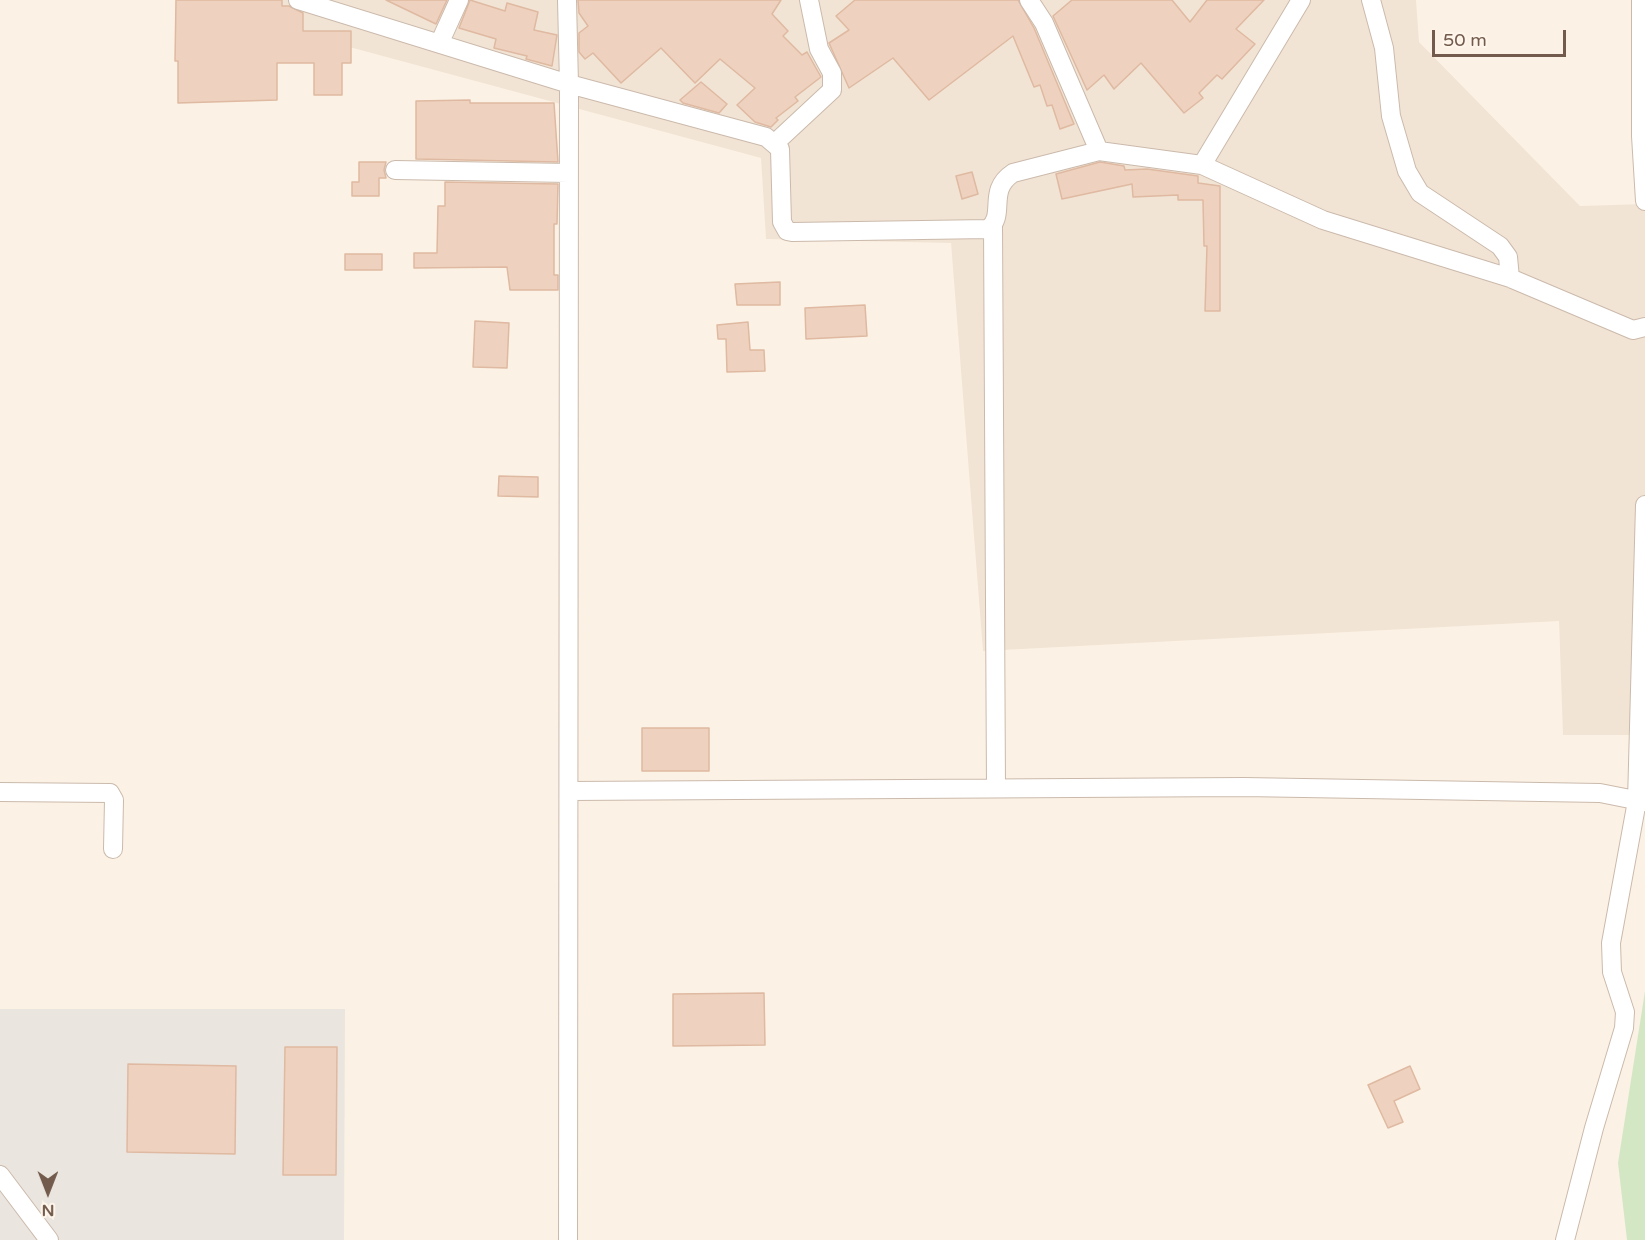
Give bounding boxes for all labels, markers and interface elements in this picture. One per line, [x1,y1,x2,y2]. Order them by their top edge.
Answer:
scale bar [1435,18,1568,56]
text: 50 m [1443,29,1487,51]
north arrow [18,1162,78,1222]
text: N [42,1200,54,1220]

